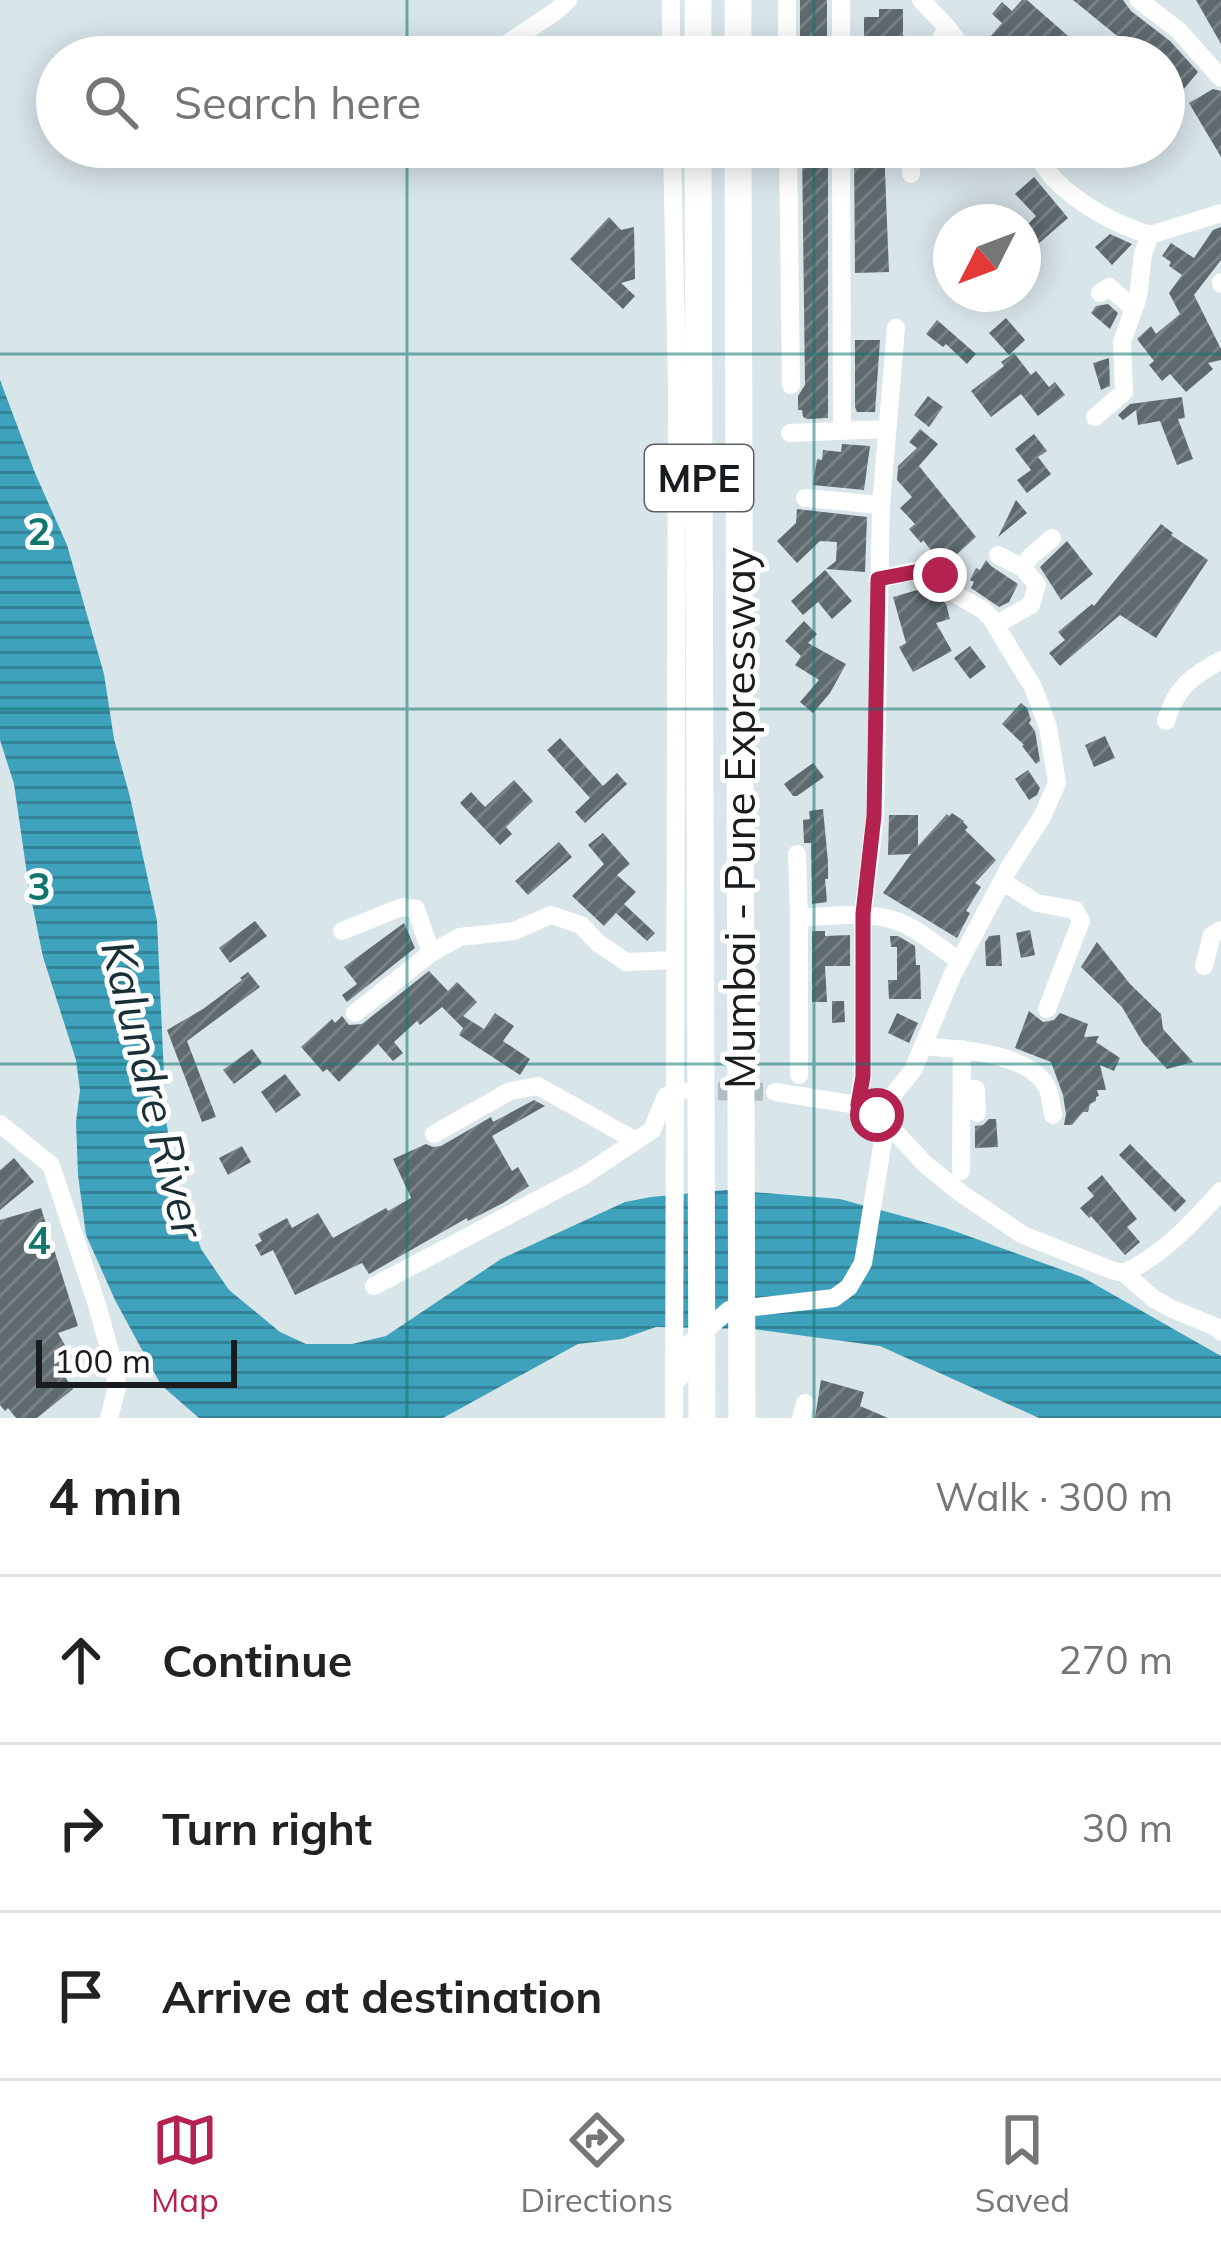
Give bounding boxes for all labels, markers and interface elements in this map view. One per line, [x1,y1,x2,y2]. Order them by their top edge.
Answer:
search box [36,36,1185,168]
icon: search [78,69,144,135]
text: Search here [174,74,421,130]
north arrow [933,204,1041,312]
road number: MPE [645,445,753,511]
text: 2 [27,506,51,555]
street label: Mumbai - Pune Expressway [713,547,766,1089]
route end [913,548,967,602]
text: 3 [27,861,51,910]
water label: Kalundre River [90,934,218,1245]
route start [850,1088,904,1142]
text: 4 [27,1215,51,1264]
scale bar [36,1334,237,1387]
text: 100 m [54,1340,151,1381]
text: 4 min [48,1464,183,1528]
text: Walk · 300 m [935,1472,1173,1521]
icon: ahead [48,1627,114,1693]
text: Continue [162,1632,352,1688]
text: 270 m [1058,1635,1173,1684]
icon: right [48,1795,114,1861]
text: Turn right [162,1800,372,1856]
text: 30 m [1082,1803,1173,1852]
icon: arrive [48,1963,114,2029]
text: Arrive at destination [162,1968,602,2024]
tab: Map [151,2107,219,2220]
tab: Directions [521,2107,673,2220]
tab: Saved [975,2107,1070,2220]

